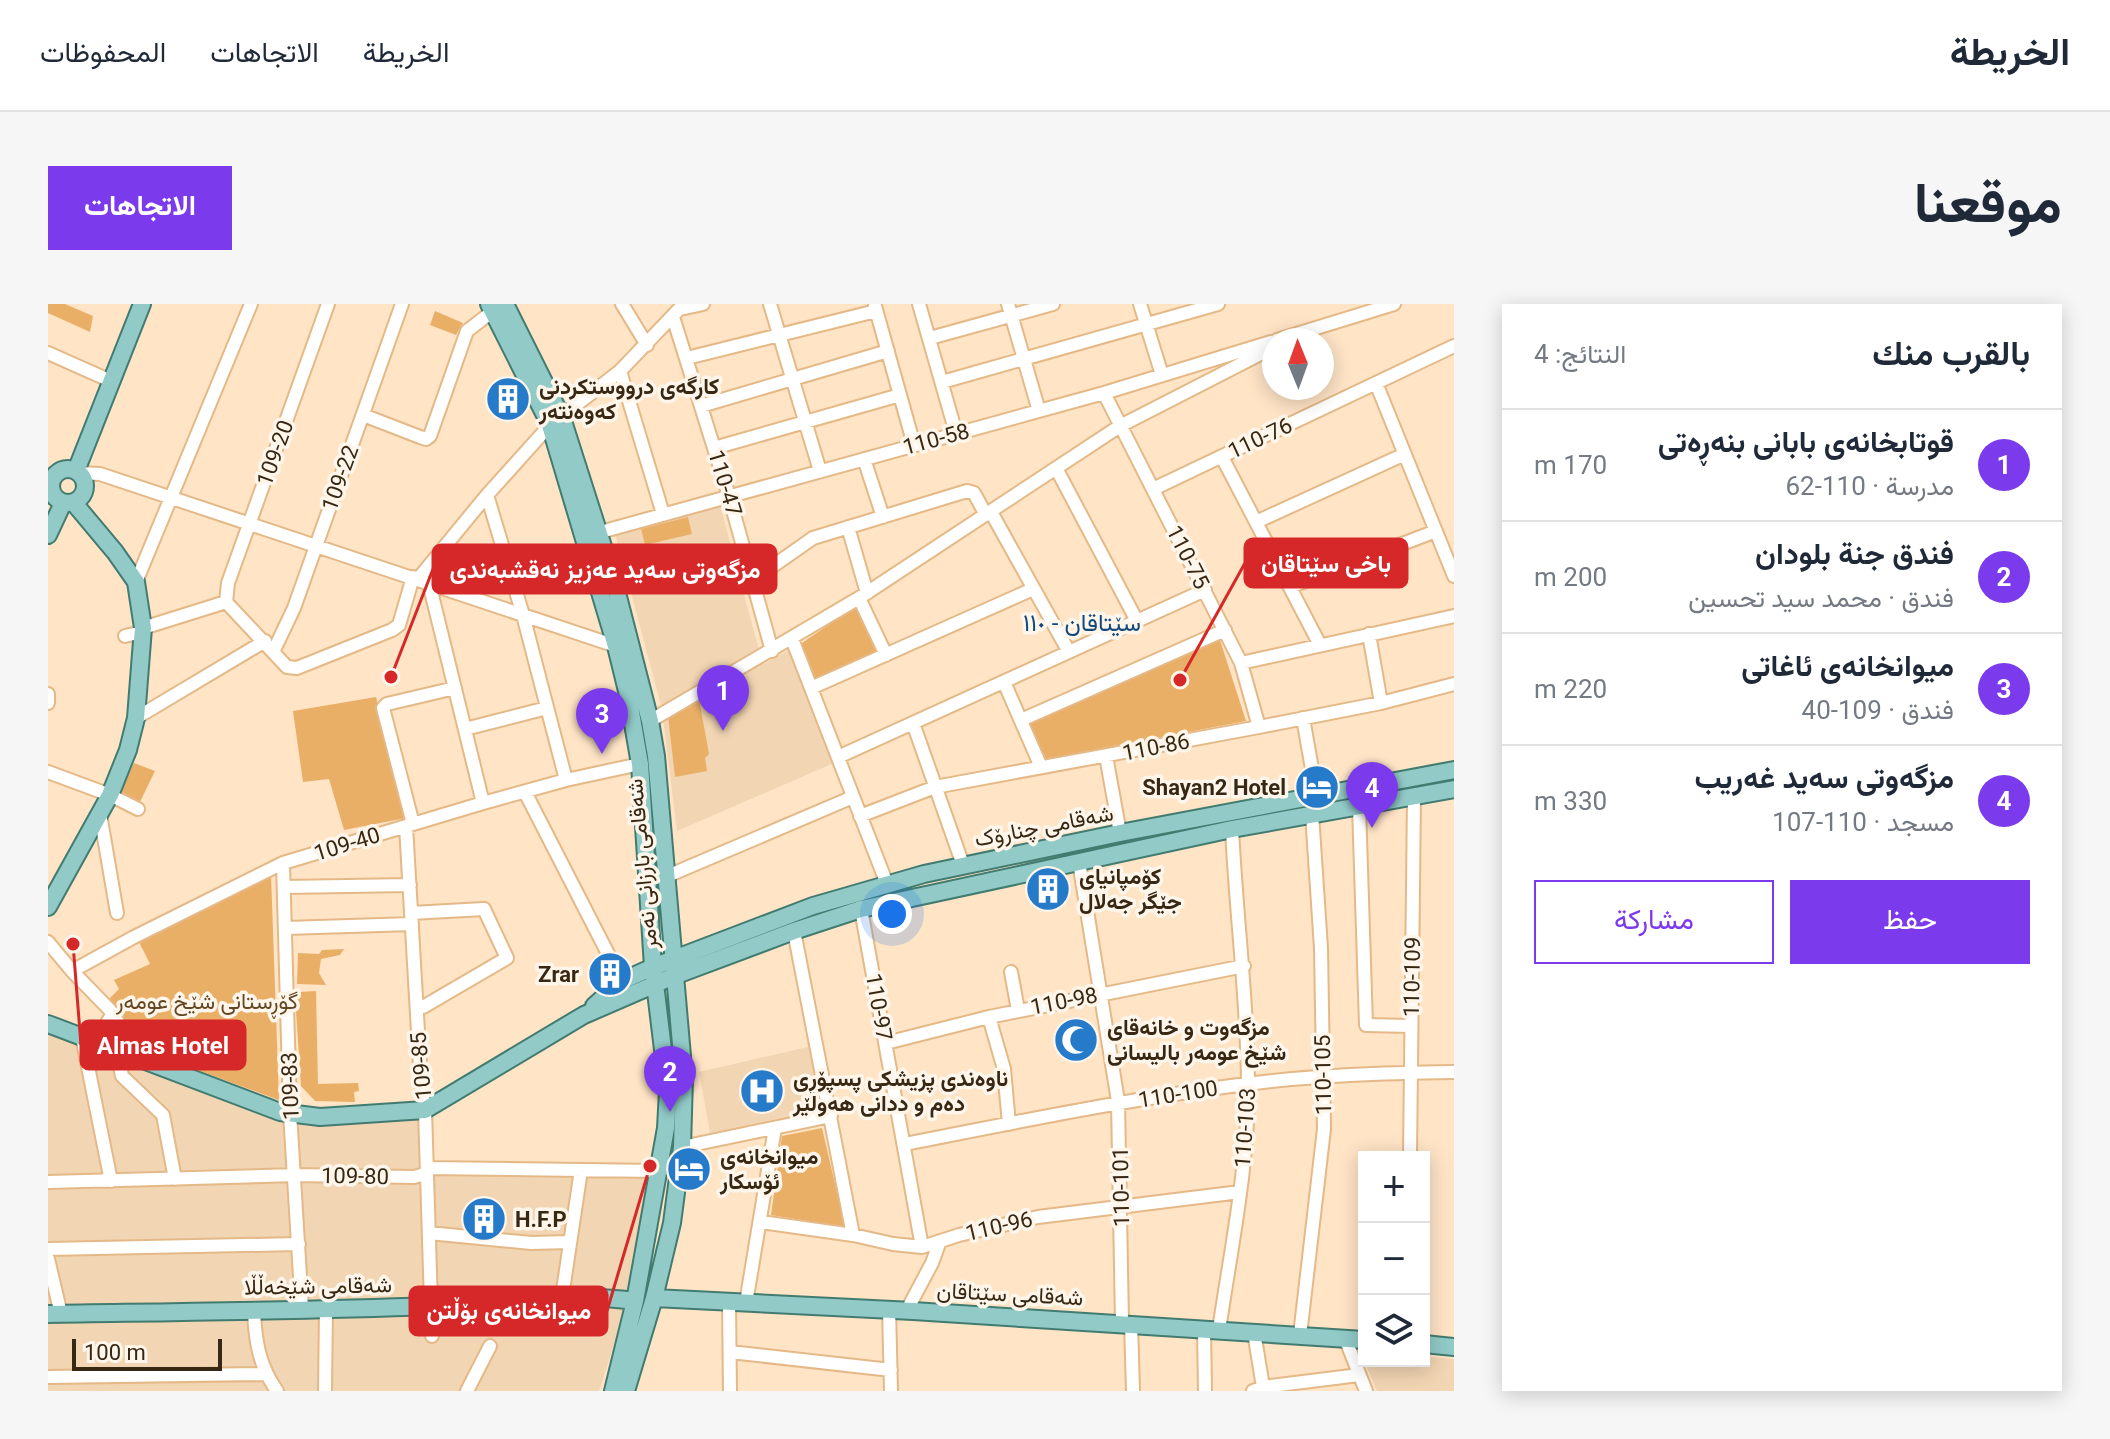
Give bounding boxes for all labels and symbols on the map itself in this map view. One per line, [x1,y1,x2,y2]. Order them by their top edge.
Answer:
north arrow [1262,328,1334,400]
place label: کارگەی درووستکردنی کەوەنتەر [538,374,719,425]
building icon: کارگەی درووستکردنی کەوەنتەر [484,375,532,423]
street label: 110-76 [1224,412,1296,464]
street label: 109-20 [252,417,298,489]
street label: 110-58 [900,418,972,460]
street label: 109-22 [317,442,363,514]
street label: 110-47 [703,447,747,519]
street label: 110-75 [1161,521,1215,593]
callout: باخی سێتاقان [1245,539,1407,587]
callout: مزگەوتی سەید عەزیز نەقشبەندی [433,545,776,593]
text: باخی سێتاقان [1261,550,1391,578]
text: مزگەوتی سەید عەزیز نەقشبەندی [449,556,761,585]
district label: سێتاقان - ١١٠ [1023,609,1141,637]
pin: 1 [697,665,749,731]
pin: 3 [576,688,628,754]
street label: 110-86 [1120,728,1192,766]
pin: 4 [1346,762,1398,828]
hotel icon: Shayan2 Hotel [1293,763,1341,811]
place label: Shayan2 Hotel [1142,775,1286,800]
street label: شەقامی بارزانی نەمر [622,778,663,951]
street label: شەقامی چنارۆک [972,800,1116,854]
street label: 109-40 [311,822,383,866]
place label: کۆمپانیای جێگر جەلال [1079,864,1182,915]
building icon: کۆمپانیای جێگر جەلال [1024,865,1072,913]
your location [872,894,912,934]
street label: 110-109 [1399,937,1425,1017]
building icon: Zrar [586,950,634,998]
place label: Zrar [538,962,579,987]
street label: 110-97 [861,971,897,1043]
street label: 110-98 [1028,982,1100,1020]
park label: گۆڕستانی شێخ عومەر [115,989,298,1019]
place label: مزگەوت و خانەقای شێخ عومەر بالیسانی [1107,1015,1286,1068]
mosque icon: مزگەوت و خانەقای شێخ عومەر بالیسانی [1052,1016,1100,1064]
callout: Almas Hotel [81,1021,245,1069]
street label: 109-85 [406,1031,436,1101]
text: Almas Hotel [97,1032,229,1060]
street label: 110-105 [1310,1035,1336,1115]
pin: 2 [644,1046,696,1112]
street label: 109-83 [276,1052,304,1120]
place label: ناوەندی پزیشکی پسپۆڕی دەم و ددانی هەولێر [792,1066,1008,1118]
hospital icon: ناوەندی پزیشکی پسپۆڕی دەم و ددانی هەولێر [738,1067,786,1115]
street label: 110-100 [1136,1075,1220,1113]
street label: 110-103 [1230,1087,1260,1169]
place label: میوانخانەی ئۆسکار [719,1144,818,1195]
hotel icon: میوانخانەی ئۆسکار [665,1145,713,1193]
street label: 110-101 [1108,1147,1134,1227]
street label: 109-80 [321,1163,389,1189]
building icon: H.F.P [460,1195,508,1243]
street label: 110-96 [963,1206,1035,1246]
place label: H.F.P [515,1207,567,1232]
street label: شەقامی شێخەڵڵا [244,1271,392,1301]
street label: شەقامی سێتاقان [936,1278,1084,1311]
callout: میوانخانەی بۆڵتن [410,1287,607,1335]
text: میوانخانەی بۆڵتن [427,1297,591,1326]
scale bar [72,1335,222,1371]

